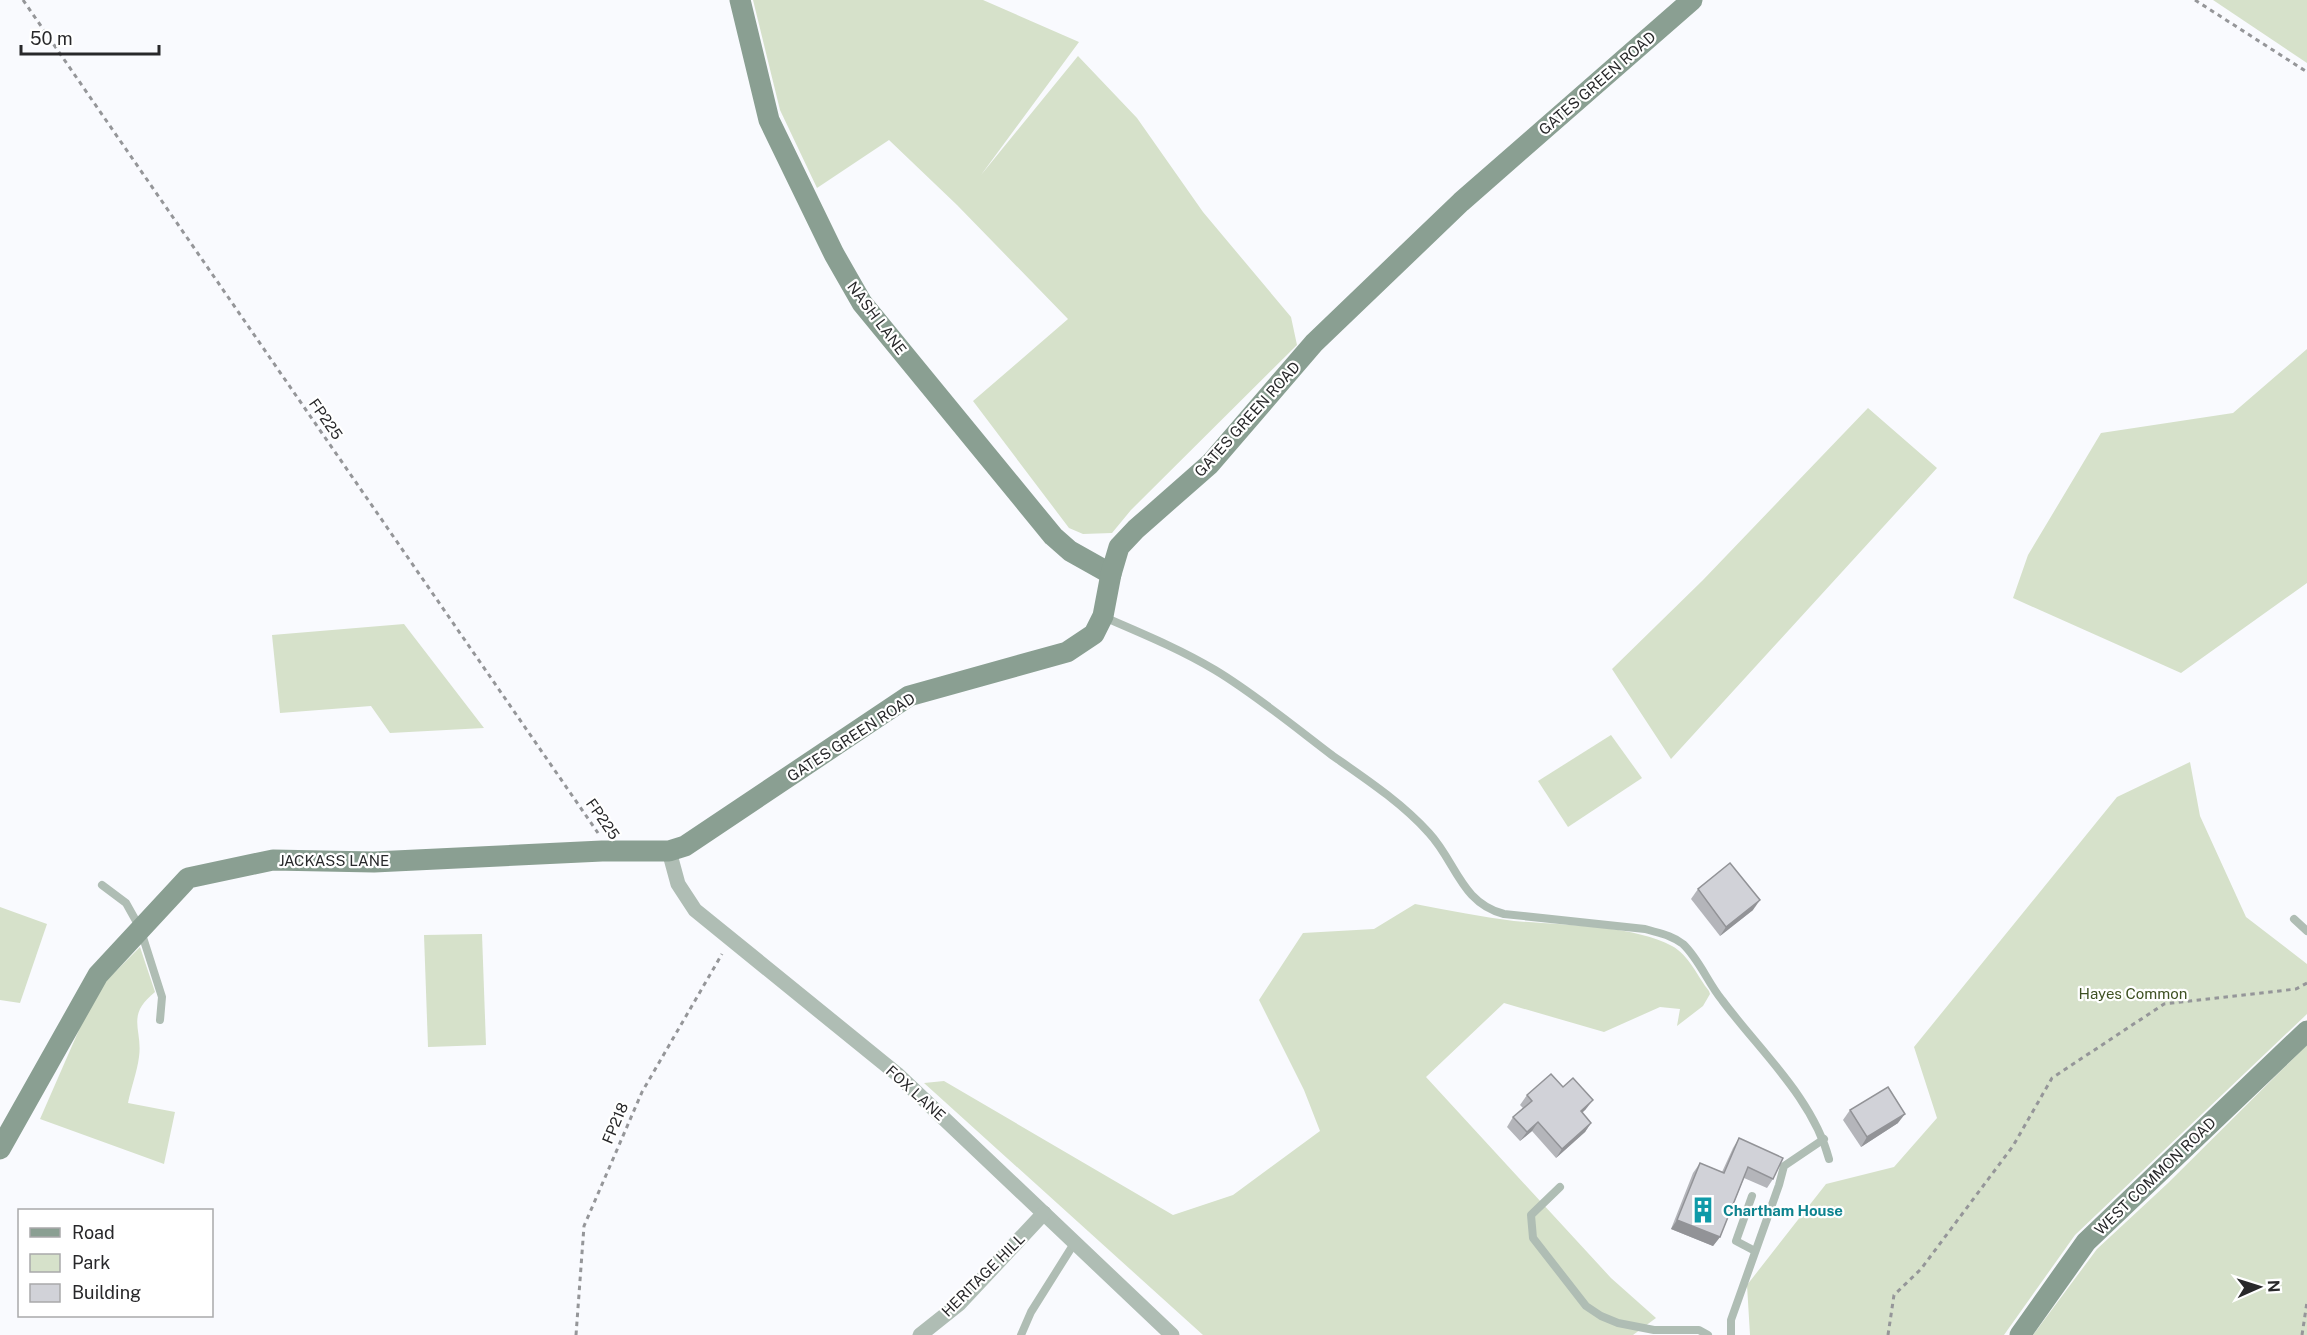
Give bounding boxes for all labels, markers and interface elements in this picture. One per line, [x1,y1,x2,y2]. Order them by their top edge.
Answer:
scale bar [21,18,159,56]
text: 50 m [30,28,73,49]
street label: GATES GREEN ROAD [1535,28,1659,138]
street label: NASH LANE [844,278,910,358]
street label: GATES GREEN ROAD [1191,358,1303,480]
street label: FP225 [306,395,346,443]
street label: GATES GREEN ROAD [784,689,918,785]
street label: FP225 [583,795,623,843]
street label: JACKASS LANE [279,852,389,869]
park label: Hayes Common [2079,985,2187,1002]
street label: FOX LANE [883,1062,949,1124]
street label: FP218 [599,1100,631,1146]
street label: WEST COMMON ROAD [2091,1114,2219,1238]
building icon: Chartham House [1688,1195,1718,1225]
place label: Chartham House [1723,1202,1843,1219]
legend [18,1209,213,1317]
text: Road [72,1222,115,1243]
street label: HERITAGE HILL [938,1230,1028,1320]
text: Park [72,1252,110,1273]
north arrow [2229,1257,2289,1317]
text: N [2264,1279,2283,1293]
text: Building [72,1282,141,1303]

